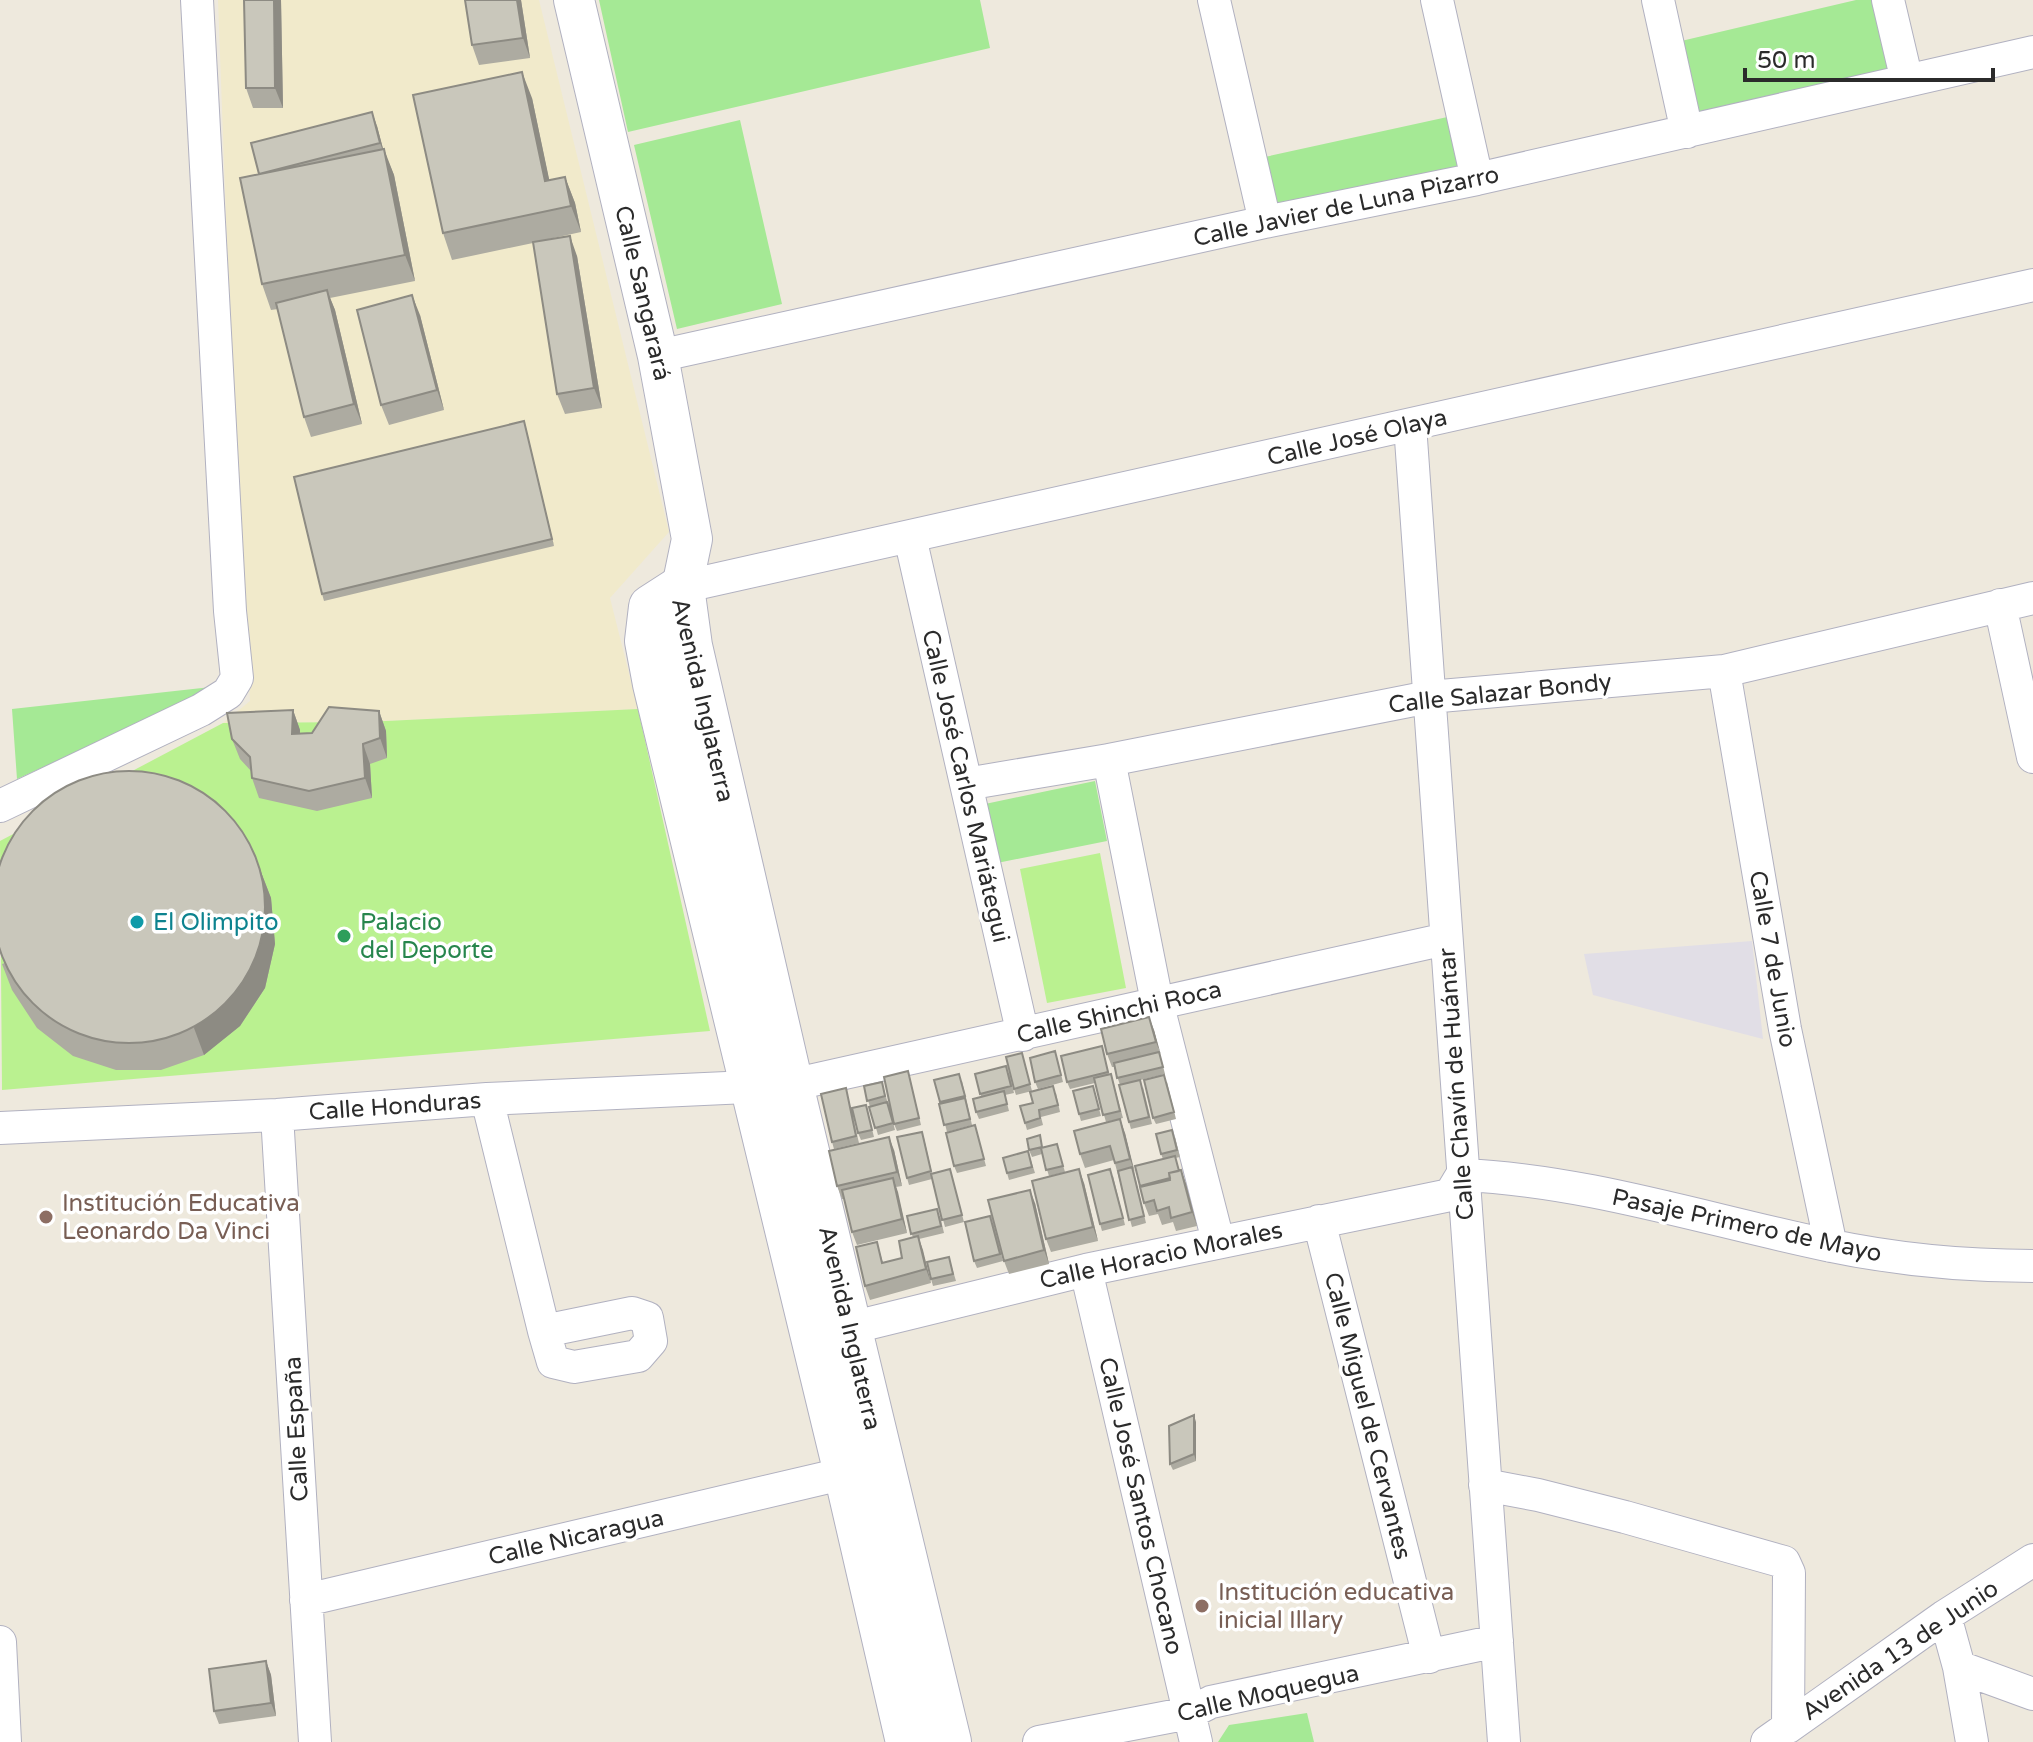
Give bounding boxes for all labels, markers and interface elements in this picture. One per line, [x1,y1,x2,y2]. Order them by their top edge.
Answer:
scale bar [1745,32,1993,82]
text: 50 m [1757,46,1815,75]
street label: Calle Javier de Luna Pizarro [1191,160,1502,253]
street label: Calle Sangarará [608,203,677,383]
street label: Calle José Olaya [1264,403,1450,472]
street label: Avenida Inglaterra [665,595,740,805]
street label: Calle José Carlos Mariátegui [915,627,1016,945]
street label: Calle Salazar Bondy [1387,667,1613,720]
street label: Calle 7 de Junio [1743,868,1802,1050]
place label: El Olimpito [153,908,279,937]
place label: Palacio del Deporte [360,908,494,965]
marker: El Olimpito [128,913,146,931]
marker: Palacio del Deporte [335,927,353,945]
street label: Calle Chavín de Huántar [1432,946,1480,1221]
street label: Calle Shinchi Roca [1014,975,1224,1050]
street label: Calle Honduras [308,1086,482,1127]
street label: Pasaje Primero de Mayo [1609,1183,1884,1268]
place label: Institución Educativa Leonardo Da Vinci [62,1189,300,1246]
marker: Institución Educativa Leonardo Da Vinci [37,1208,55,1226]
street label: Calle Horacio Morales [1037,1216,1285,1295]
street label: Avenida Inglaterra [812,1223,887,1433]
street label: Calle Miguel de Cervantes [1318,1270,1417,1563]
street label: Calle José Santos Chocano [1092,1355,1189,1658]
street label: Calle España [278,1356,315,1502]
street label: Calle Nicaragua [486,1503,667,1572]
street label: Avenida 13 de Junio [1796,1574,2004,1727]
place label: Institución educativa inicial Illary [1218,1578,1454,1635]
marker: Institución educativa inicial Illary [1193,1597,1211,1615]
street label: Calle Moquegua [1174,1658,1362,1729]

